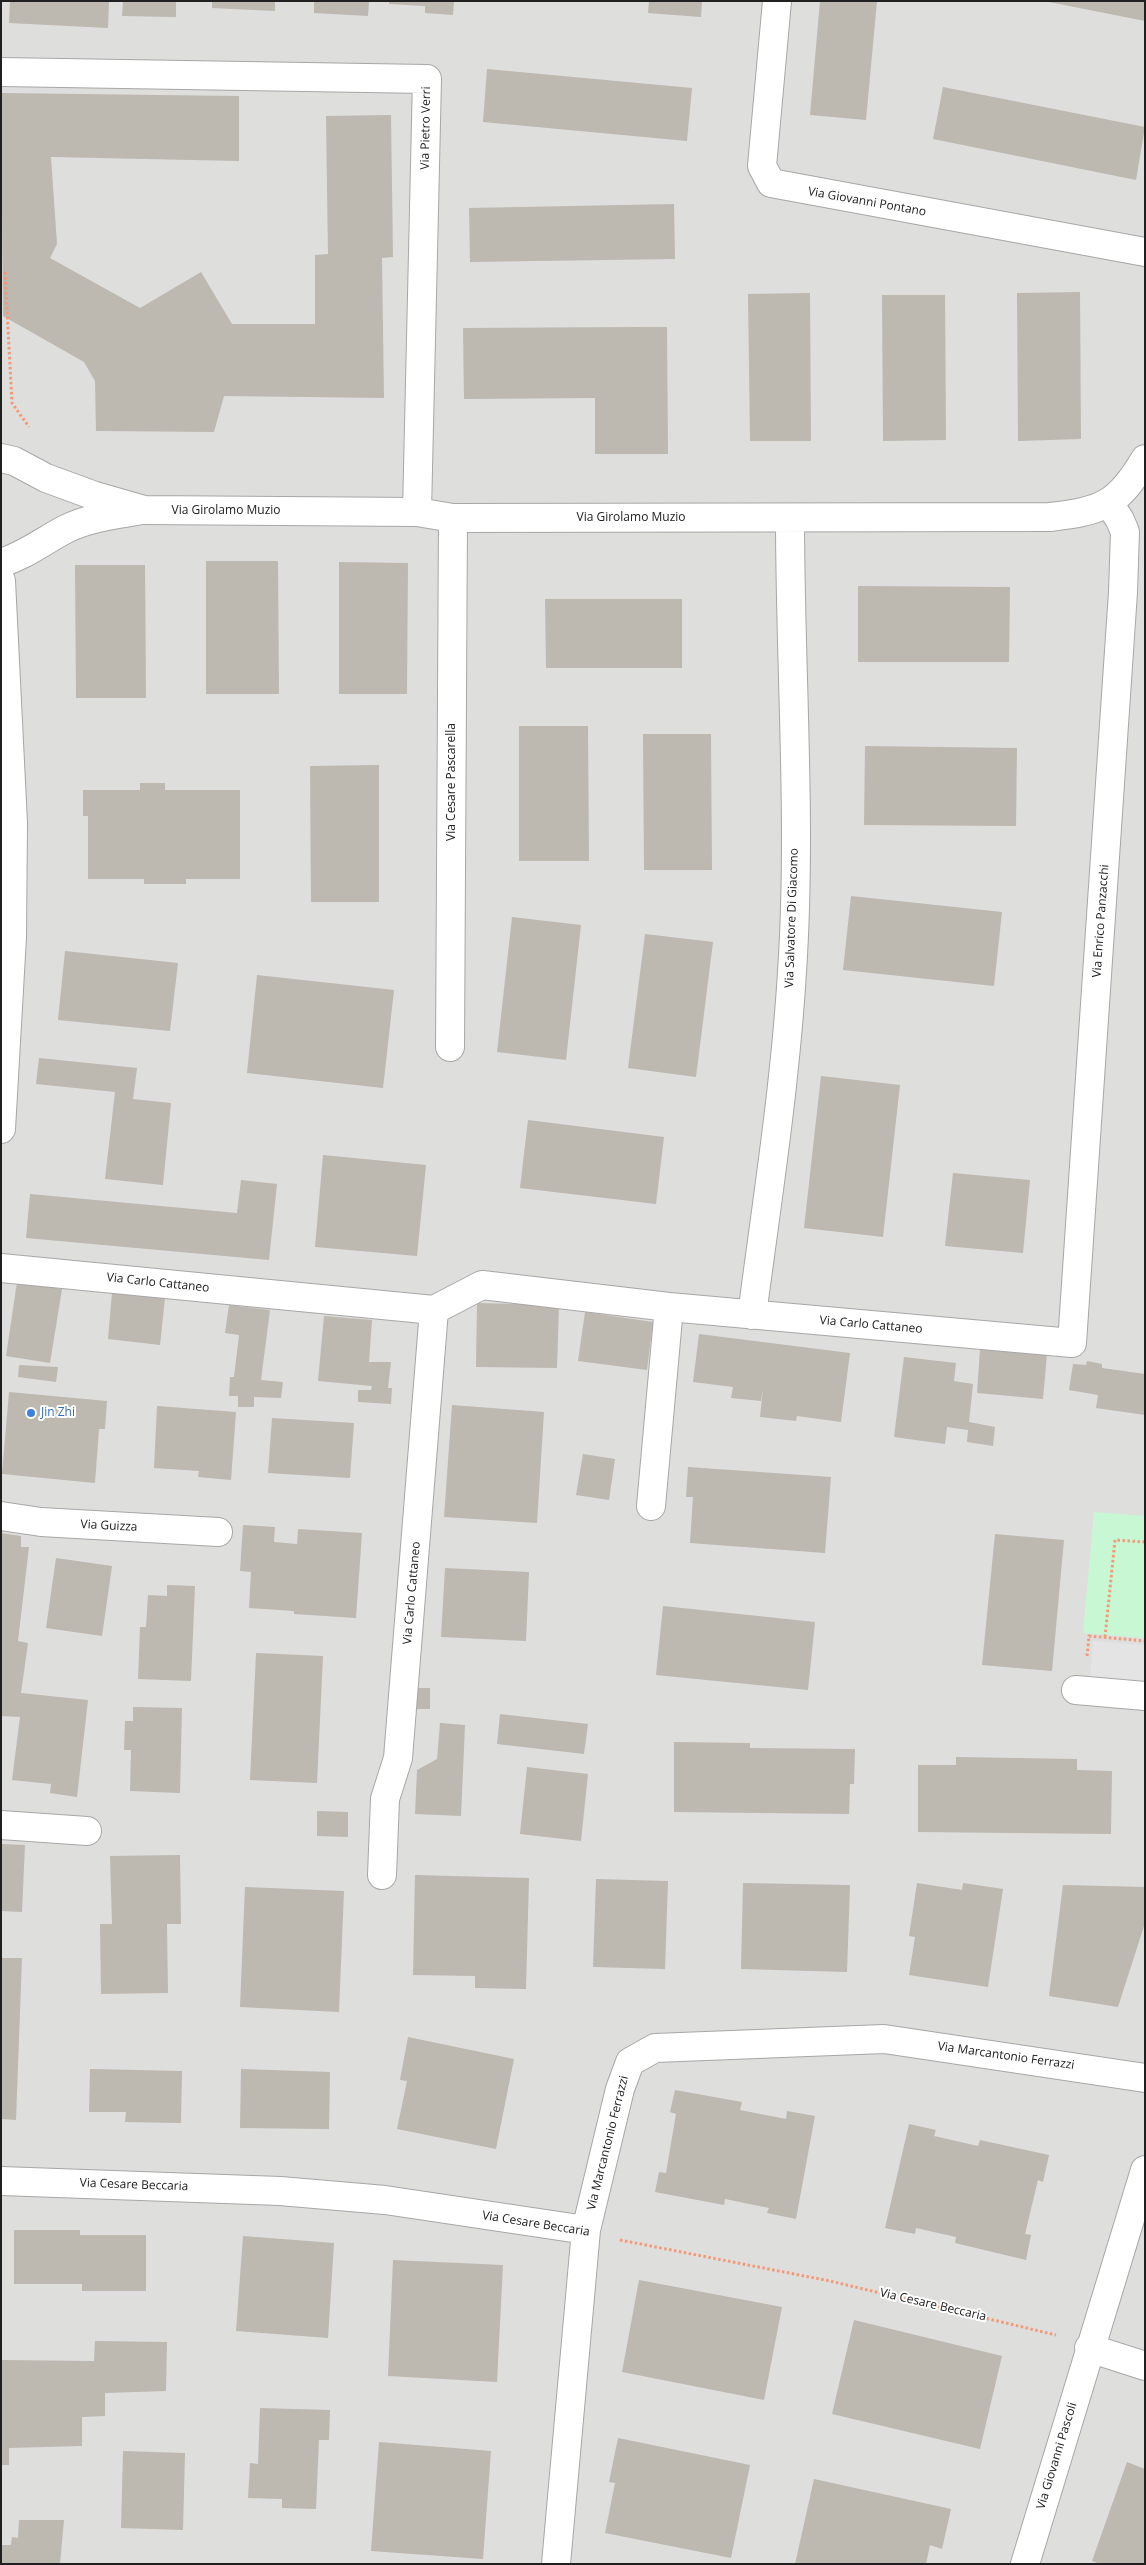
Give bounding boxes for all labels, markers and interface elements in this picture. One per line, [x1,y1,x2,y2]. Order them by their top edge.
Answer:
street label: Via Pietro Verri [418,86,434,170]
street label: Via Giovanni Pontano [807,185,927,219]
street label: Via Girolamo Muzio [171,504,281,518]
street label: Via Girolamo Muzio [576,511,686,525]
street label: Via Cesare Pascarella [445,723,459,841]
street label: Via Salvatore Di Giacomo [782,848,802,988]
street label: Via Enrico Panzacchi [1090,864,1112,978]
street label: Via Carlo Cattaneo [106,1270,210,1296]
street label: Via Carlo Cattaneo [819,1313,923,1337]
place label: Jin Zhi [41,1406,75,1420]
marker: Jin Zhi [25,1407,37,1419]
street label: Via Guizza [80,1517,138,1535]
street label: Via Carlo Cattaneo [400,1541,424,1645]
street label: Via Marcantonio Ferrazzi [937,2039,1075,2073]
street label: Via Marcantonio Ferrazzi [584,2074,632,2212]
street label: Via Cesare Beccaria [79,2176,189,2194]
street label: Via Cesare Beccaria [481,2208,591,2240]
street label: Via Cesare Beccaria [878,2286,988,2324]
street label: Via Giovanni Pascoli [1034,2401,1080,2511]

